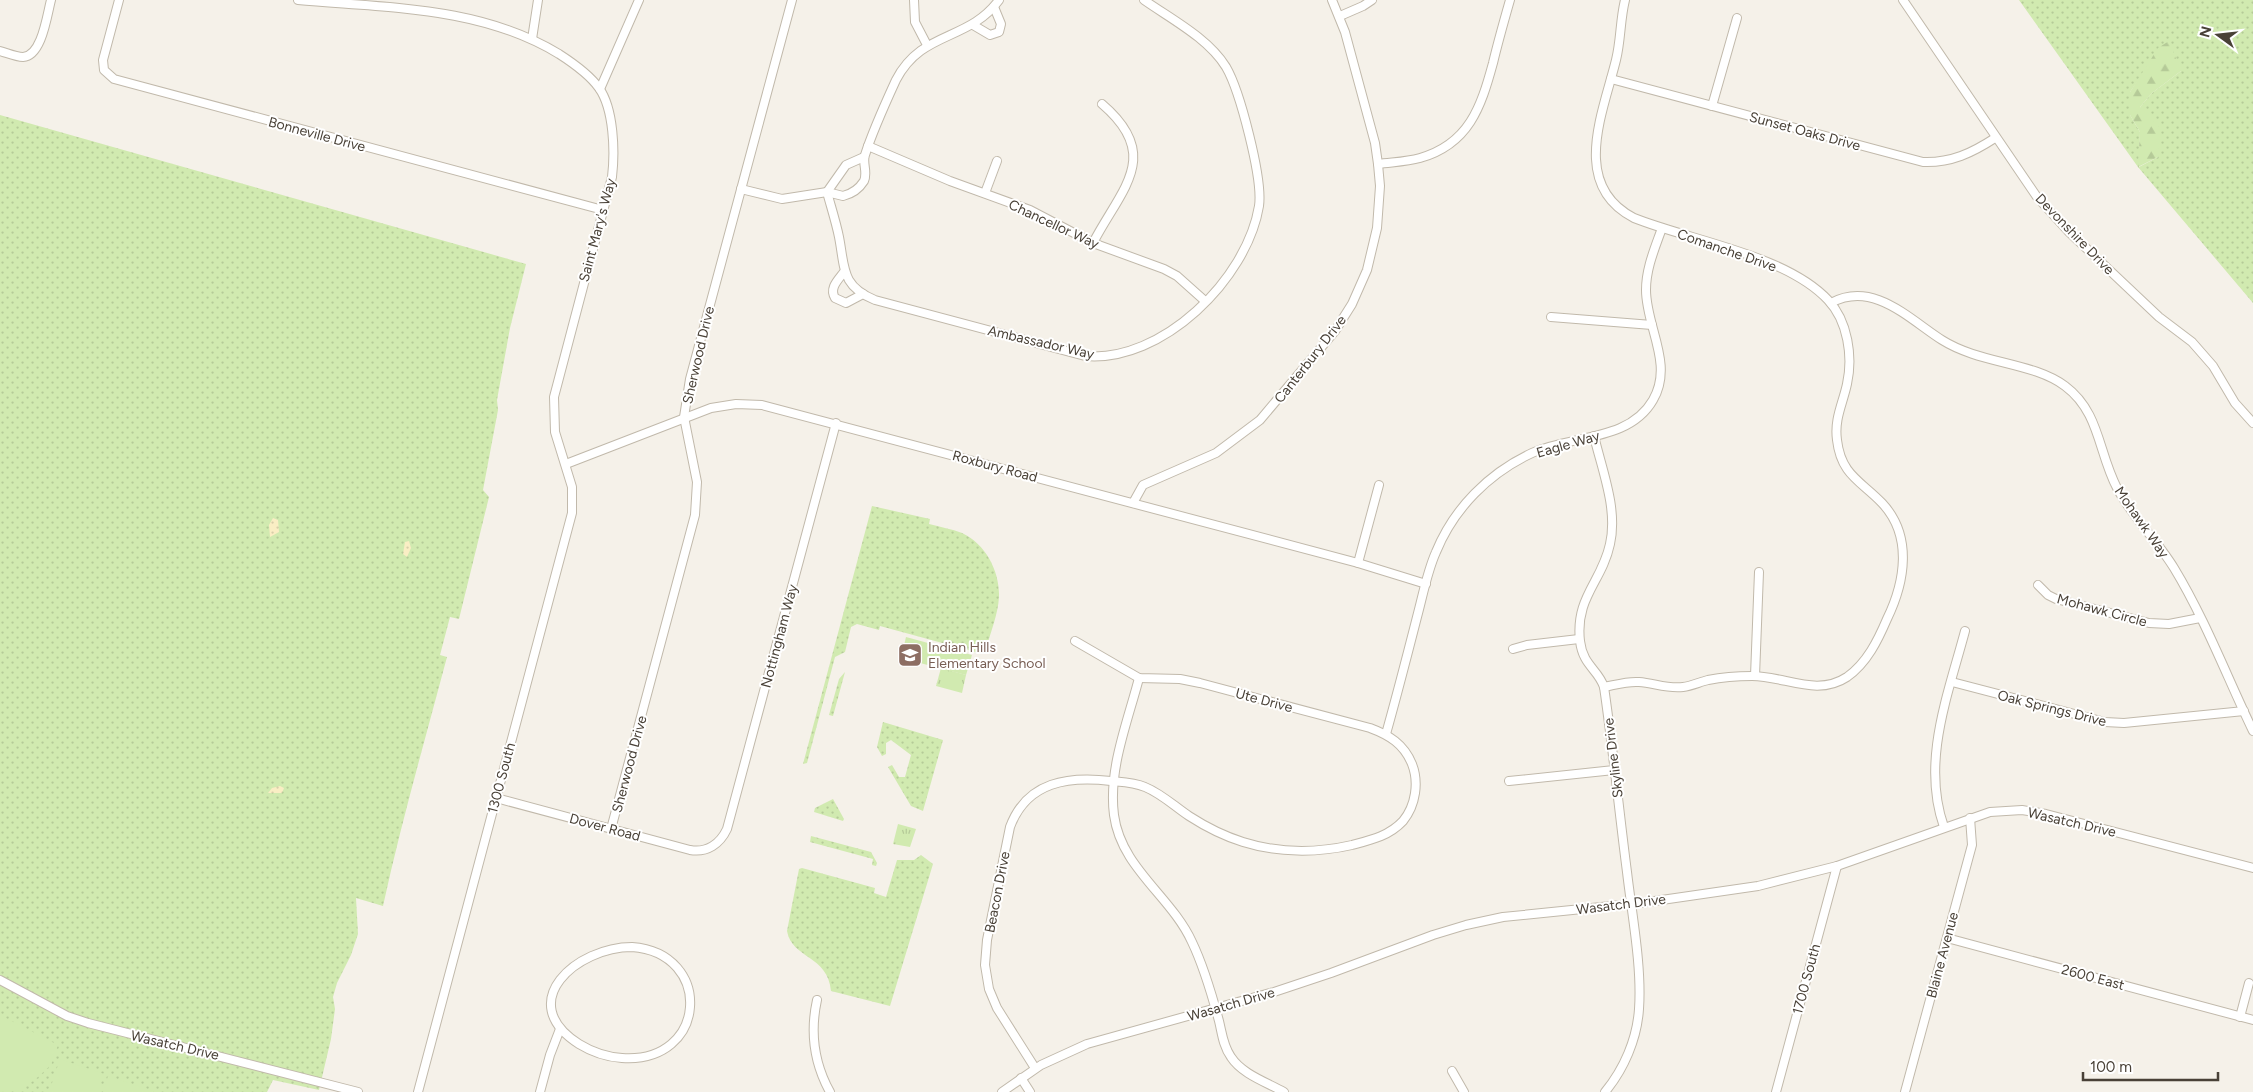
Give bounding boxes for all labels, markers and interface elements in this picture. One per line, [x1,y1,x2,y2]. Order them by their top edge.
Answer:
north arrow [2193,10,2243,60]
text: N [2196,24,2216,39]
street label: Sunset Oaks Drive [1747,108,1863,155]
street label: Bonneville Drive [266,113,368,156]
street label: Saint Mary's Way [575,176,620,284]
street label: Devonshire Drive [2032,190,2118,279]
street label: Chancellor Way [1006,196,1102,253]
street label: Comanche Drive [1675,226,1779,276]
street label: Sherwood Drive [679,304,718,406]
street label: Canterbury Drive [1271,312,1350,407]
street label: Ambassador Way [986,322,1096,363]
street label: Eagle Way [1535,427,1602,462]
street label: Roxbury Road [951,447,1039,486]
street label: Mohawk Way [2111,483,2173,562]
street label: Nottingham Way [758,582,802,690]
street label: Mohawk Circle [2055,590,2149,631]
place label: Indian Hills Elementary School [928,639,1046,672]
school or university icon: Indian Hills Elementary School [897,642,923,668]
street label: Ute Drive [1233,685,1295,716]
street label: Oak Springs Drive [1996,687,2108,730]
street label: Sherwood Drive [608,713,651,815]
street label: Skyline Drive [1600,717,1627,799]
street label: 1300 South [484,741,519,815]
street label: Wasatch Drive [2026,804,2118,841]
street label: Dover Road [568,810,642,845]
street label: Beacon Drive [981,850,1014,934]
street label: Wasatch Drive [1575,891,1667,918]
street label: Blaine Avenue [1923,910,1962,1000]
street label: 1700 South [1789,942,1824,1016]
street label: 2600 East [2060,961,2126,994]
street label: Wasatch Drive [1185,984,1277,1025]
street label: Wasatch Drive [129,1027,221,1064]
scale bar [2083,1050,2218,1082]
text: 100 m [2090,1058,2132,1076]

